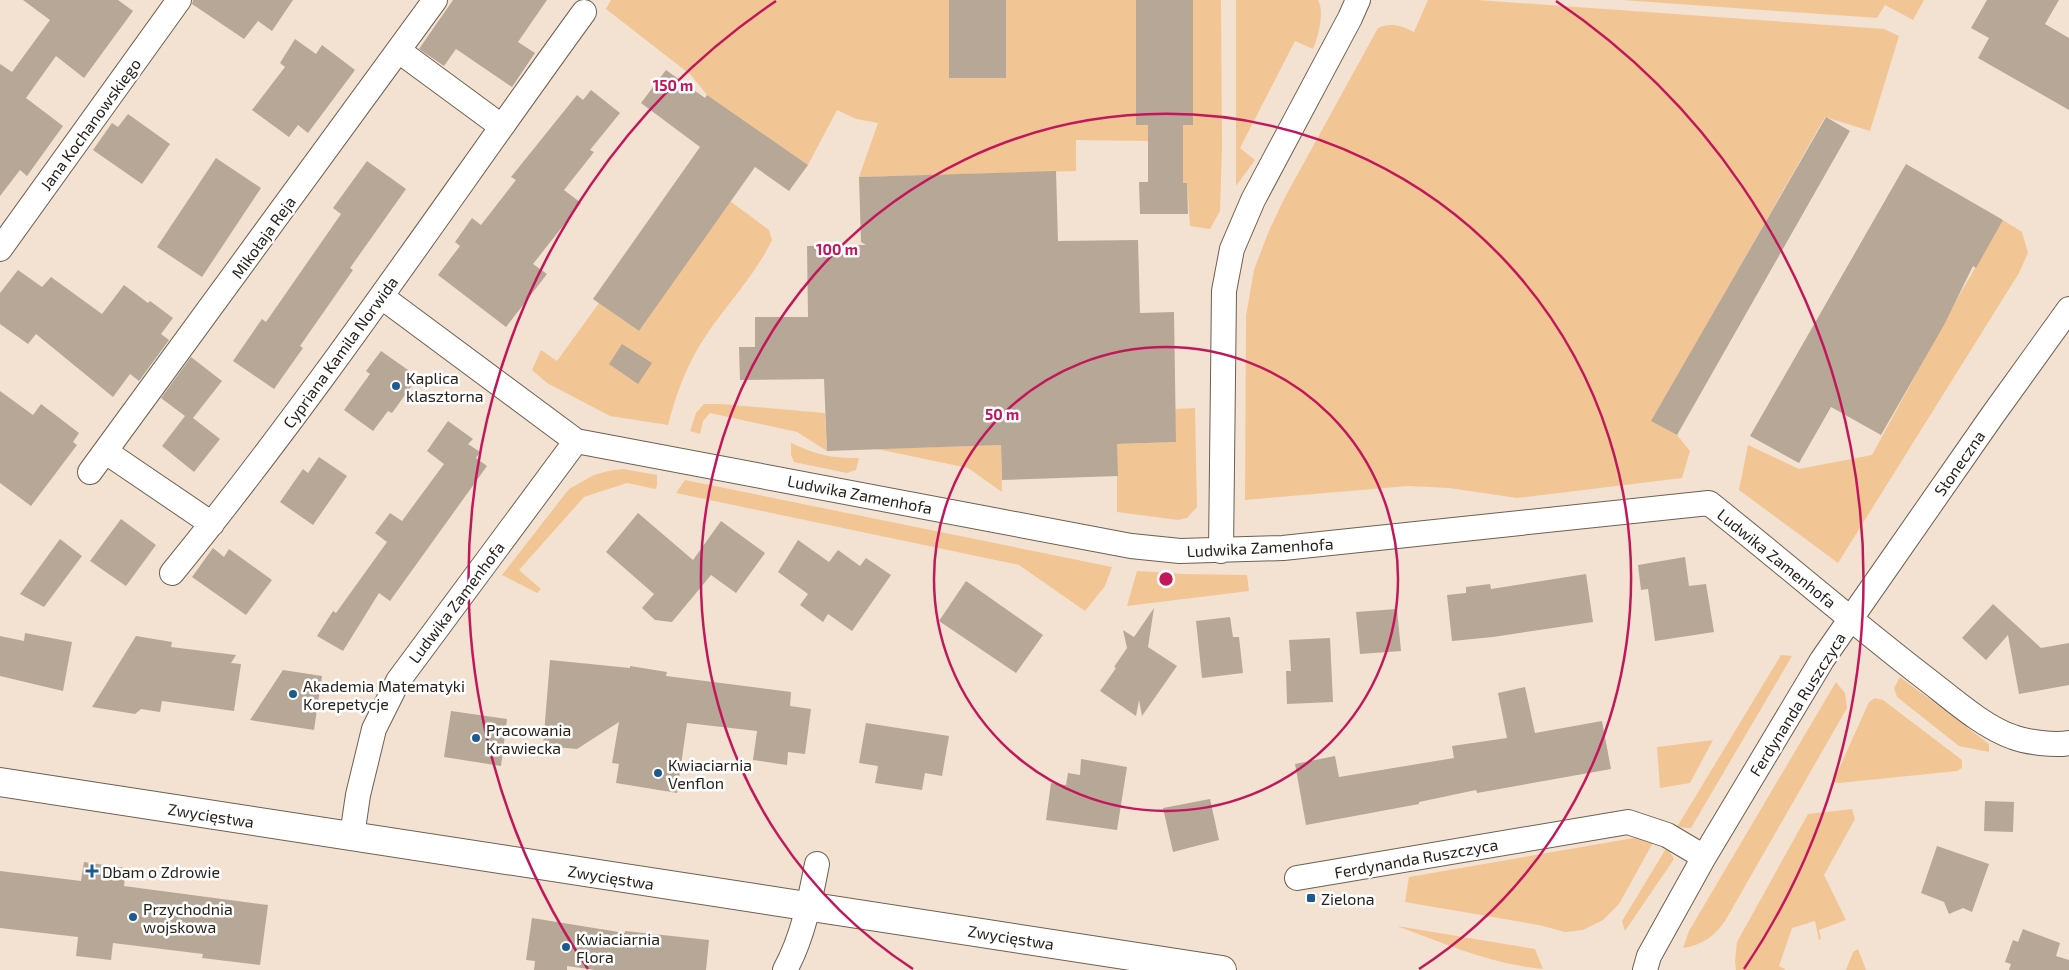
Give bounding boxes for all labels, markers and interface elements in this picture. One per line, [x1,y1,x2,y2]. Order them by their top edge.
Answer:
street label: Jana Kochanowskiego [36,54,144,194]
text: 150 m [653,76,693,94]
street label: Mikołaja Reja [227,192,300,282]
text: 100 m [816,240,858,258]
street label: Cypriana Kamila Norwida [279,272,401,432]
place label: Kaplica klasztorna [406,368,484,405]
marker: Kaplica klasztorna [390,380,402,392]
text: 50 m [985,405,1019,423]
street label: Słoneczna [1930,427,1988,499]
street label: Ludwika Zamenhofa [786,471,934,517]
street label: Ludwika Zamenhofa [1714,504,1840,612]
street label: Ludwika Zamenhofa [1186,534,1334,560]
street label: Ludwika Zamenhofa [404,538,508,666]
centre of rings [1157,570,1175,588]
street label: Ferdynanda Ruszczyca [1745,629,1849,779]
place label: Akademia Matematyki Korepetycje [303,676,465,714]
marker: Akademia Matematyki Korepetycje [287,688,299,700]
place label: Pracowania Krawiecka [486,720,571,757]
marker: Pracowania Krawiecka [470,732,482,744]
place label: Kwiaciarnia Venflon [668,755,752,792]
marker: Kwiaciarnia Venflon [652,767,664,779]
street label: Zwycięstwa [167,799,255,831]
street label: Ferdynanda Ruszczyca [1333,834,1499,882]
street label: Zwycięstwa [567,861,655,893]
place label: Dbam o Zdrowie [102,862,220,881]
marker: Dbam o Zdrowie [86,865,98,877]
place label: Zielona [1321,889,1375,908]
marker: Zielona [1305,892,1317,904]
place label: Przychodnia wojskowa [143,899,233,937]
marker: Przychodnia wojskowa [127,911,139,923]
street label: Zwycięstwa [967,921,1055,953]
place label: Kwiaciarnia Flora [576,929,660,966]
marker: Kwiaciarnia Flora [560,941,572,953]

